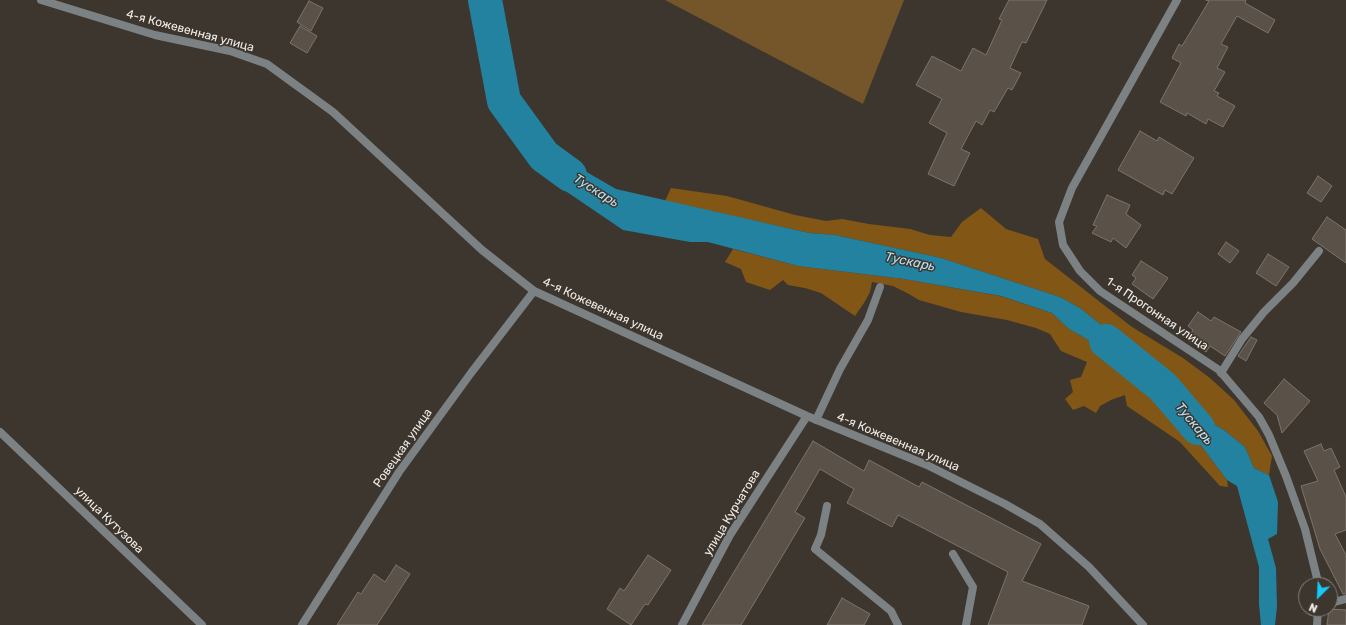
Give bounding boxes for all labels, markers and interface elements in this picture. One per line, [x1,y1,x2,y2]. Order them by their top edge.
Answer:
street label: 4-я Кожевенная улица [124,7,256,55]
water label: Тускарь [571,171,621,211]
water label: Тускарь [884,249,936,275]
street label: 1-я Прогонная улица [1103,274,1211,354]
street label: 4-я Кожевенная улица [540,275,666,343]
water label: Тускарь [1172,400,1216,448]
street label: Ровецкая улица [371,406,435,490]
street label: 4-я Кожевенная улица [834,410,962,474]
street label: улица Курчатова [701,467,763,559]
street label: улица Кутузова [72,483,146,557]
north arrow [1298,577,1338,617]
text: N [1307,600,1320,615]

